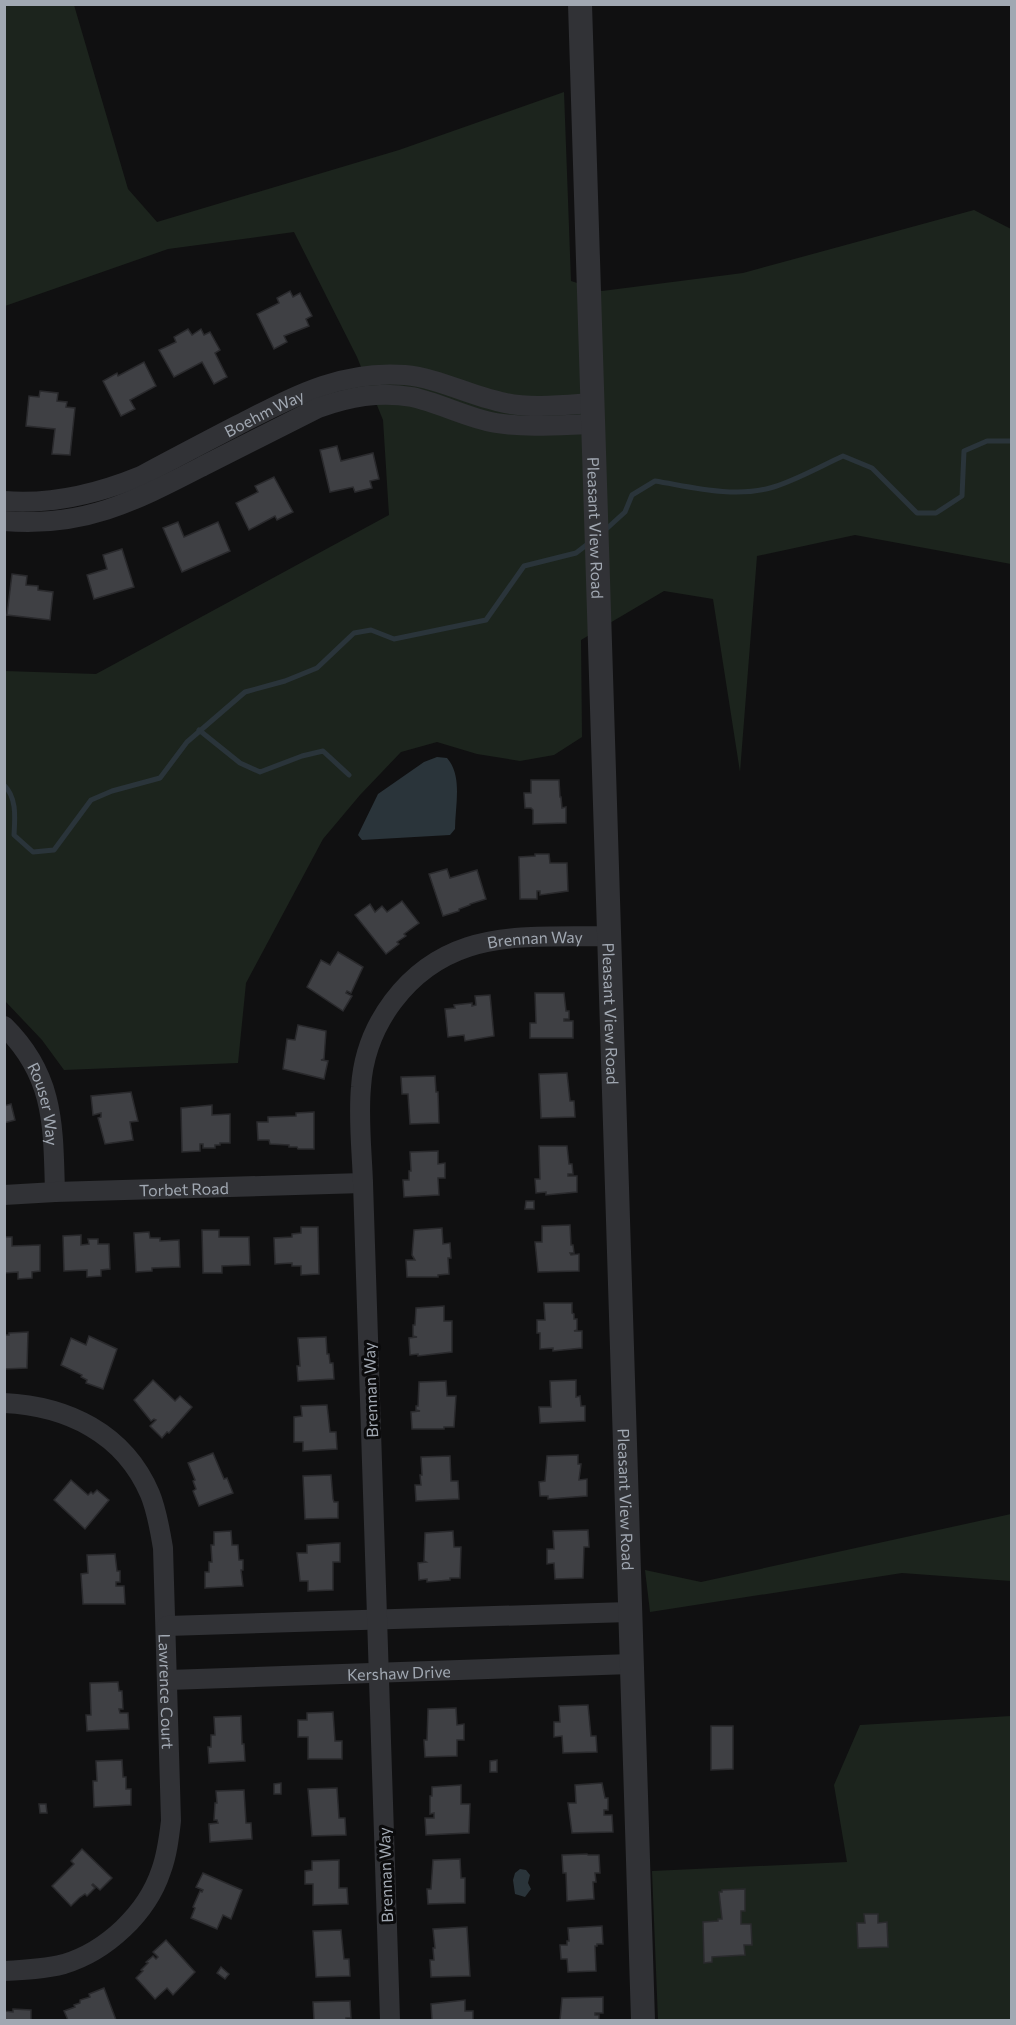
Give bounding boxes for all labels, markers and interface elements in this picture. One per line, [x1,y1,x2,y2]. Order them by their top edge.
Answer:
street label: Boehm Way [221,385,307,440]
street label: Pleasant View Road [585,456,608,599]
street label: Brennan Way [485,927,583,951]
street label: Pleasant View Road [600,942,623,1085]
street label: Rouser Way [24,1059,63,1146]
street label: Torbet Road [139,1177,229,1199]
street label: Brennan Way [359,1342,381,1438]
street label: Pleasant View Road [615,1428,638,1571]
street label: Lawrence Court [156,1633,178,1750]
street label: Kershaw Drive [347,1661,451,1683]
street label: Brennan Way [374,1827,396,1923]

